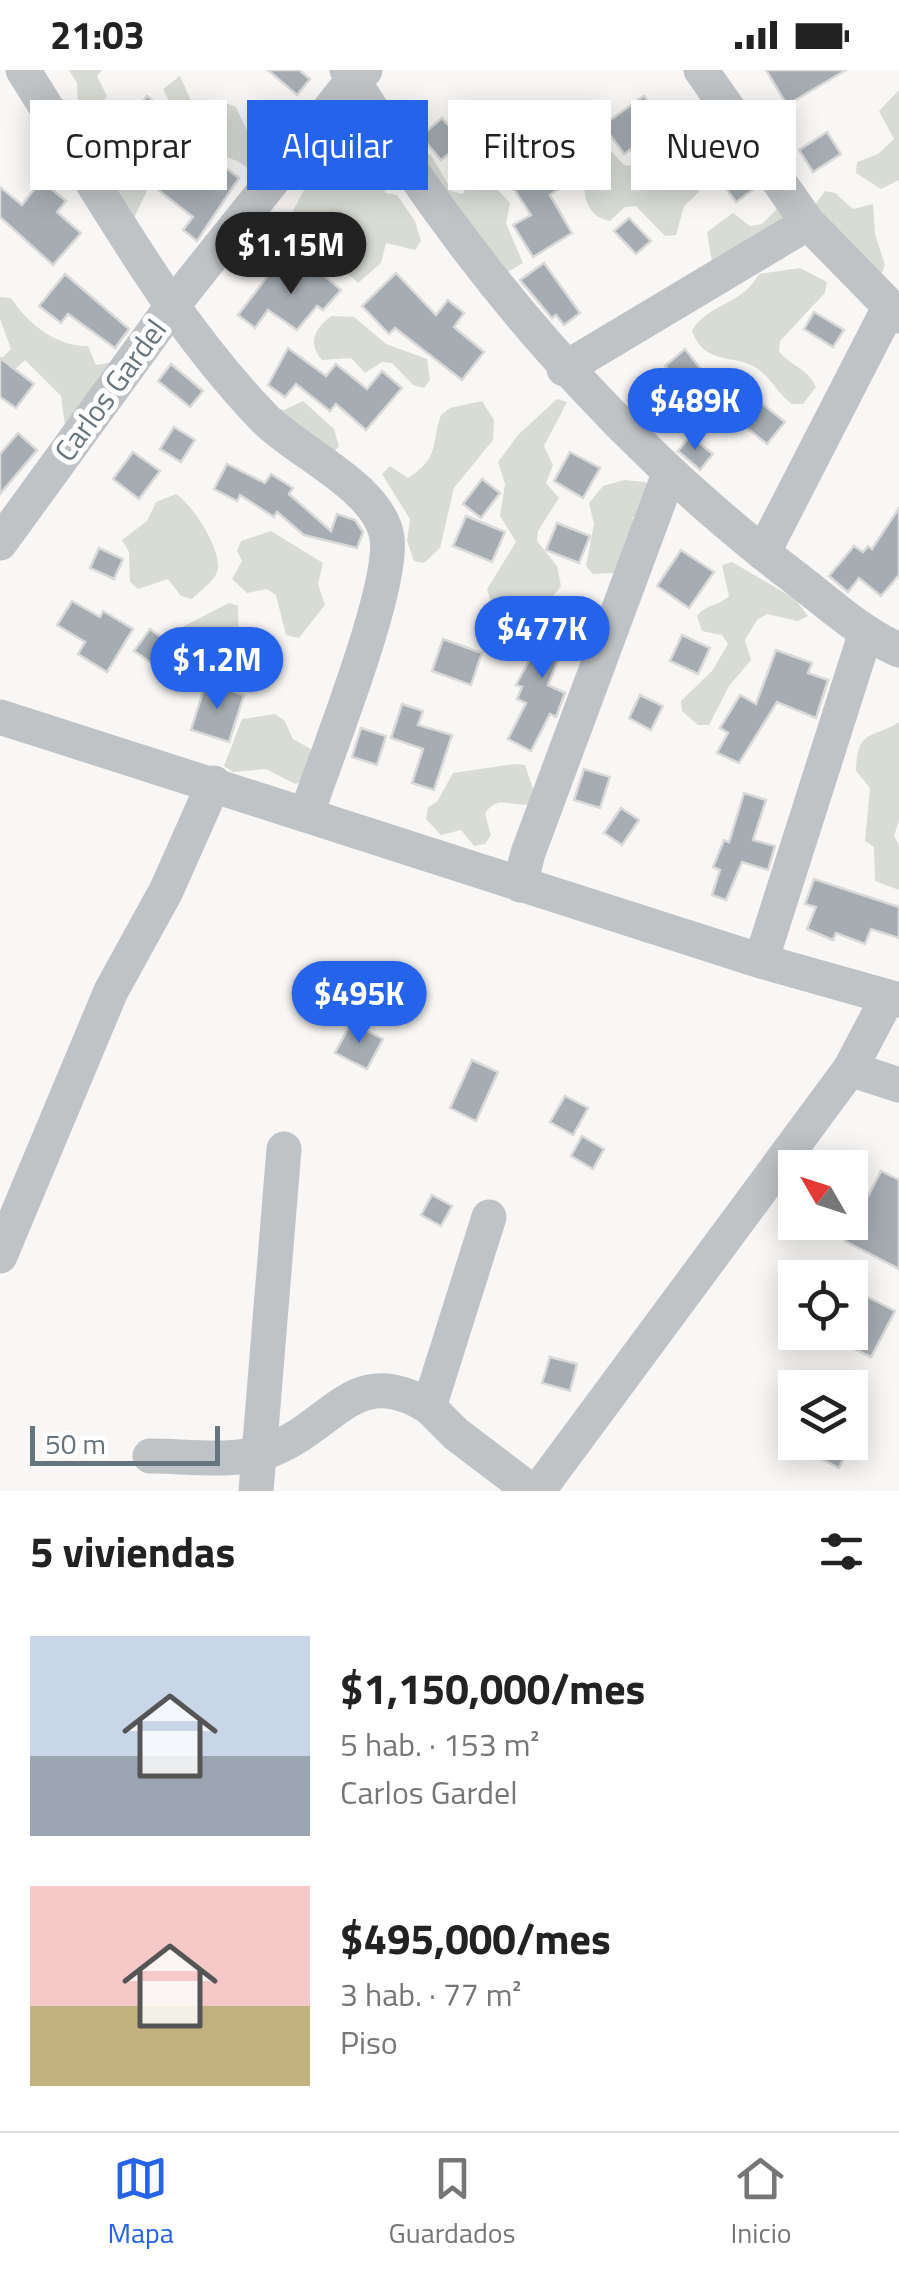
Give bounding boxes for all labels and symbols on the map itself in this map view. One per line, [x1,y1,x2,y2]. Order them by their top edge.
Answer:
pin: $1.15M [210,212,372,297]
street label: Carlos Gardel [42,309,178,471]
pin: $489K [625,368,765,453]
pin: $477K [472,596,612,681]
pin: $1.2M [147,627,287,712]
pin: $495K [289,961,429,1046]
north arrow [778,1150,868,1240]
scale bar [30,1421,220,1466]

